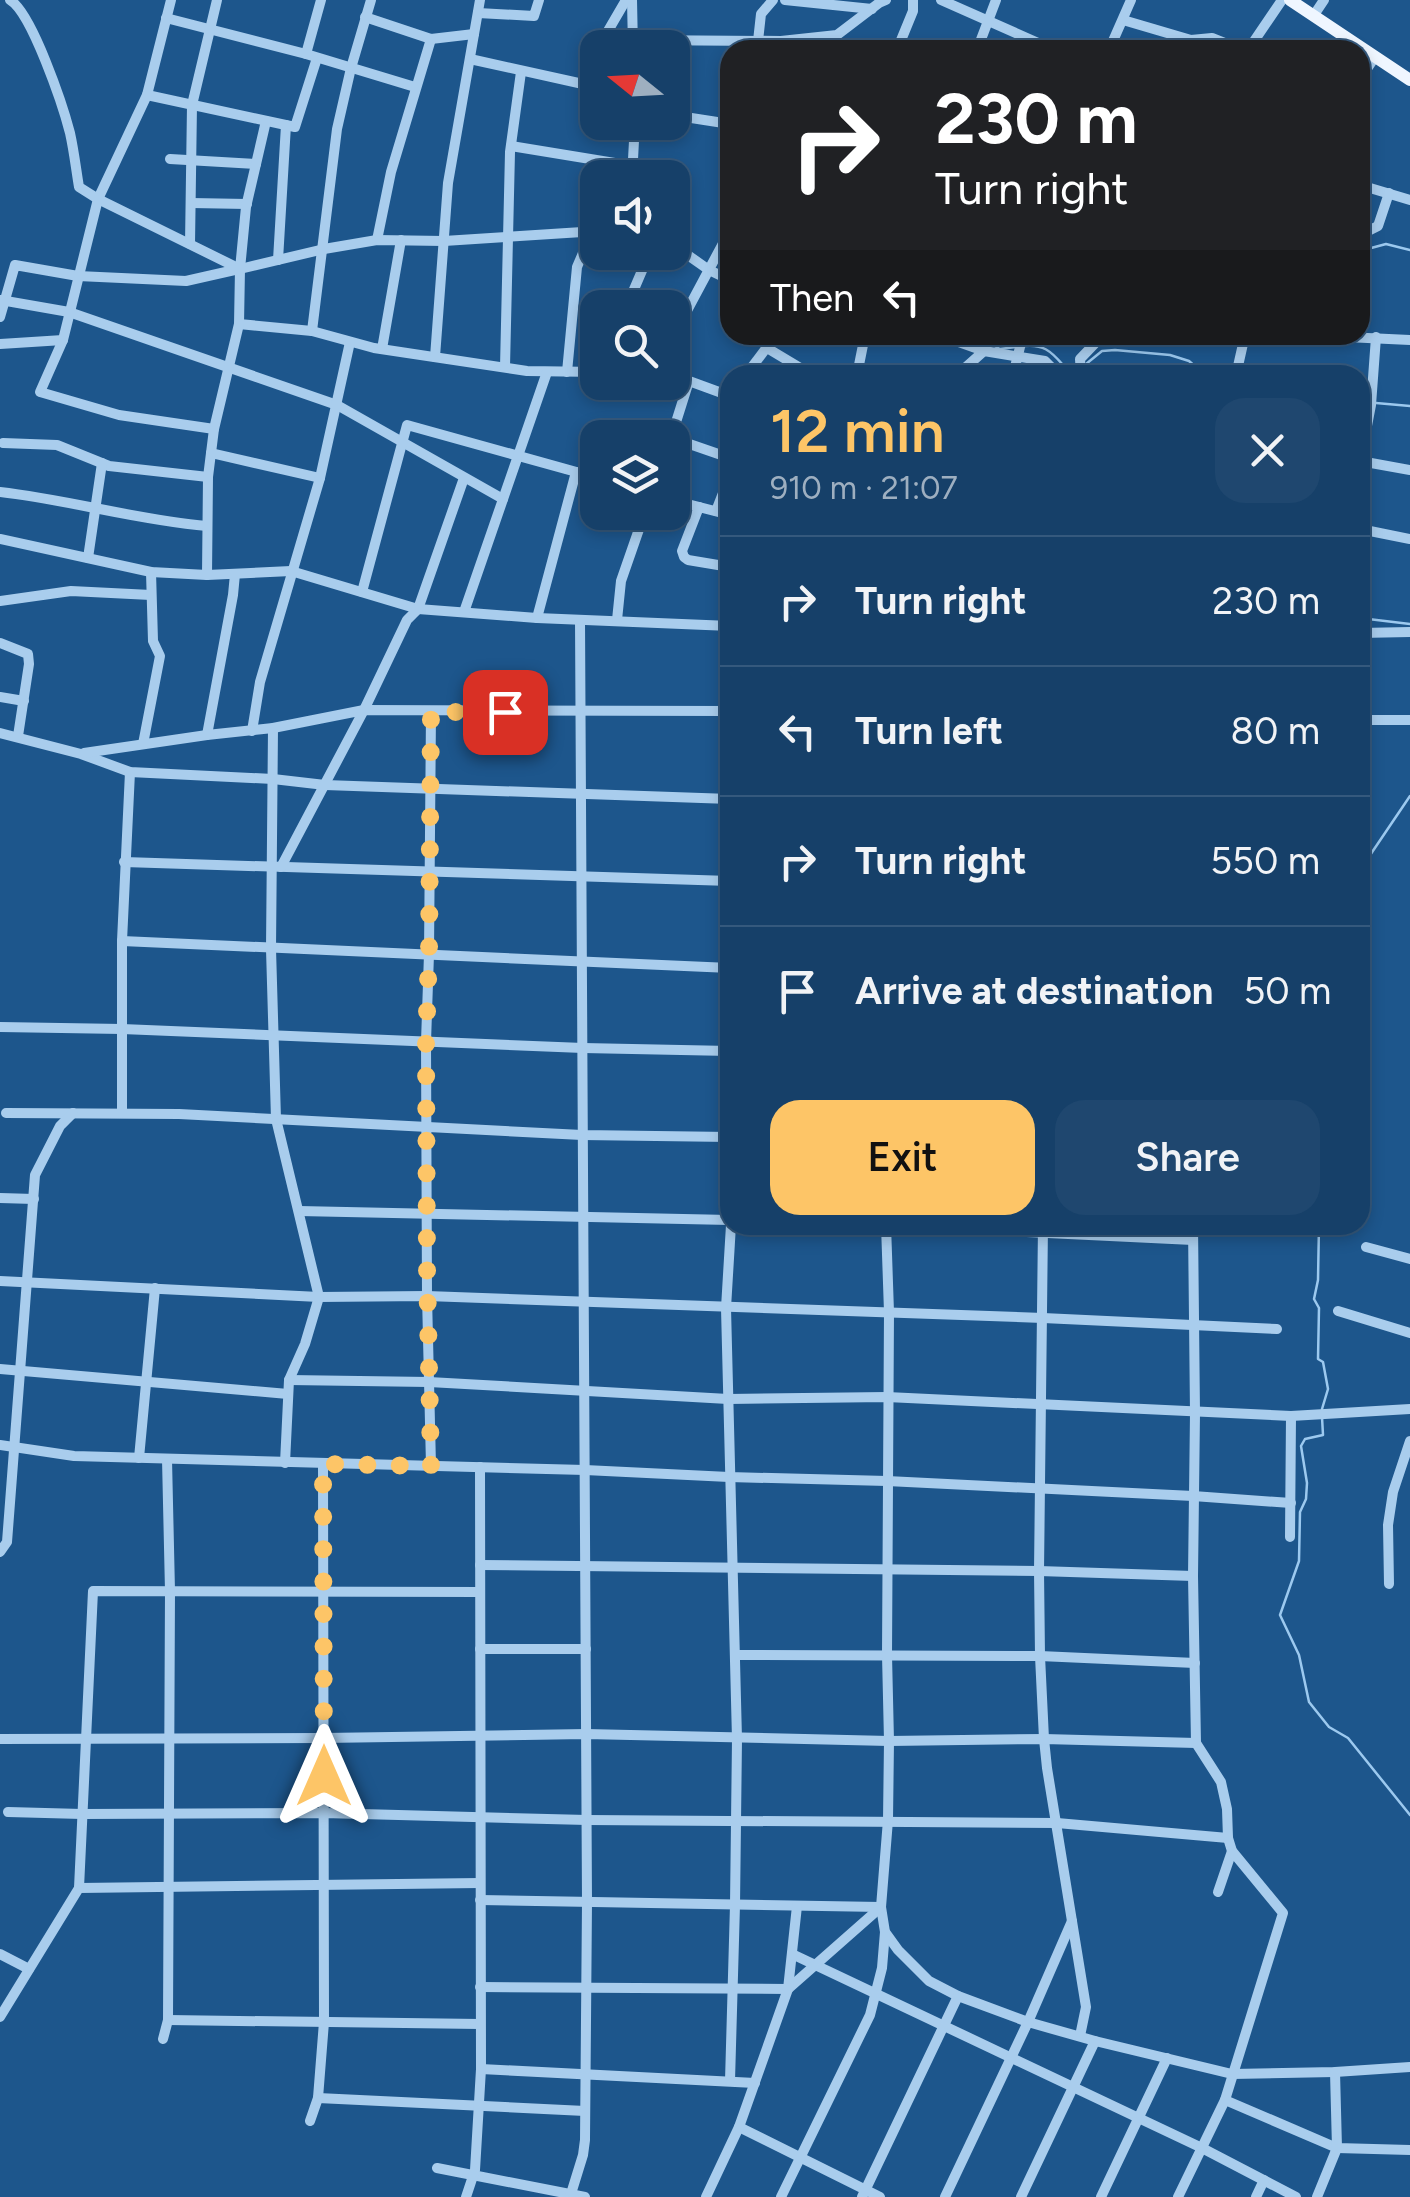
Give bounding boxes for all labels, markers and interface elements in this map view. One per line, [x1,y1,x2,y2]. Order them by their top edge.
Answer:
north arrow [580,30,690,140]
map controls [580,30,690,530]
text: 230 m [935,76,1138,161]
icon: right [770,80,900,210]
button: sound [580,160,690,270]
text: Turn right [935,161,1128,215]
icon: left [874,270,929,325]
text: Then [770,275,854,321]
button: search [580,290,690,400]
text: 12 min [770,395,945,467]
button: close [1215,398,1320,503]
button: layers [580,420,690,530]
text: 910 m · 21:07 [770,469,958,507]
icon: right [770,574,825,629]
text: Turn right [855,578,1027,624]
text: 230 m [1212,578,1320,624]
pin [463,670,548,755]
icon: arrive [478,685,533,740]
icon: left [770,704,825,759]
text: Turn left [855,708,1003,754]
text: 80 m [1231,708,1320,754]
icon: right [770,834,825,889]
text: Turn right [855,838,1027,884]
text: 550 m [1210,838,1320,884]
icon: arrive [770,964,825,1019]
text: Arrive at destination [855,968,1213,1014]
text: 50 m [1243,968,1331,1014]
button: Exit [770,1100,1035,1215]
button: Share [1055,1100,1320,1215]
position arrow [272,1724,376,1828]

